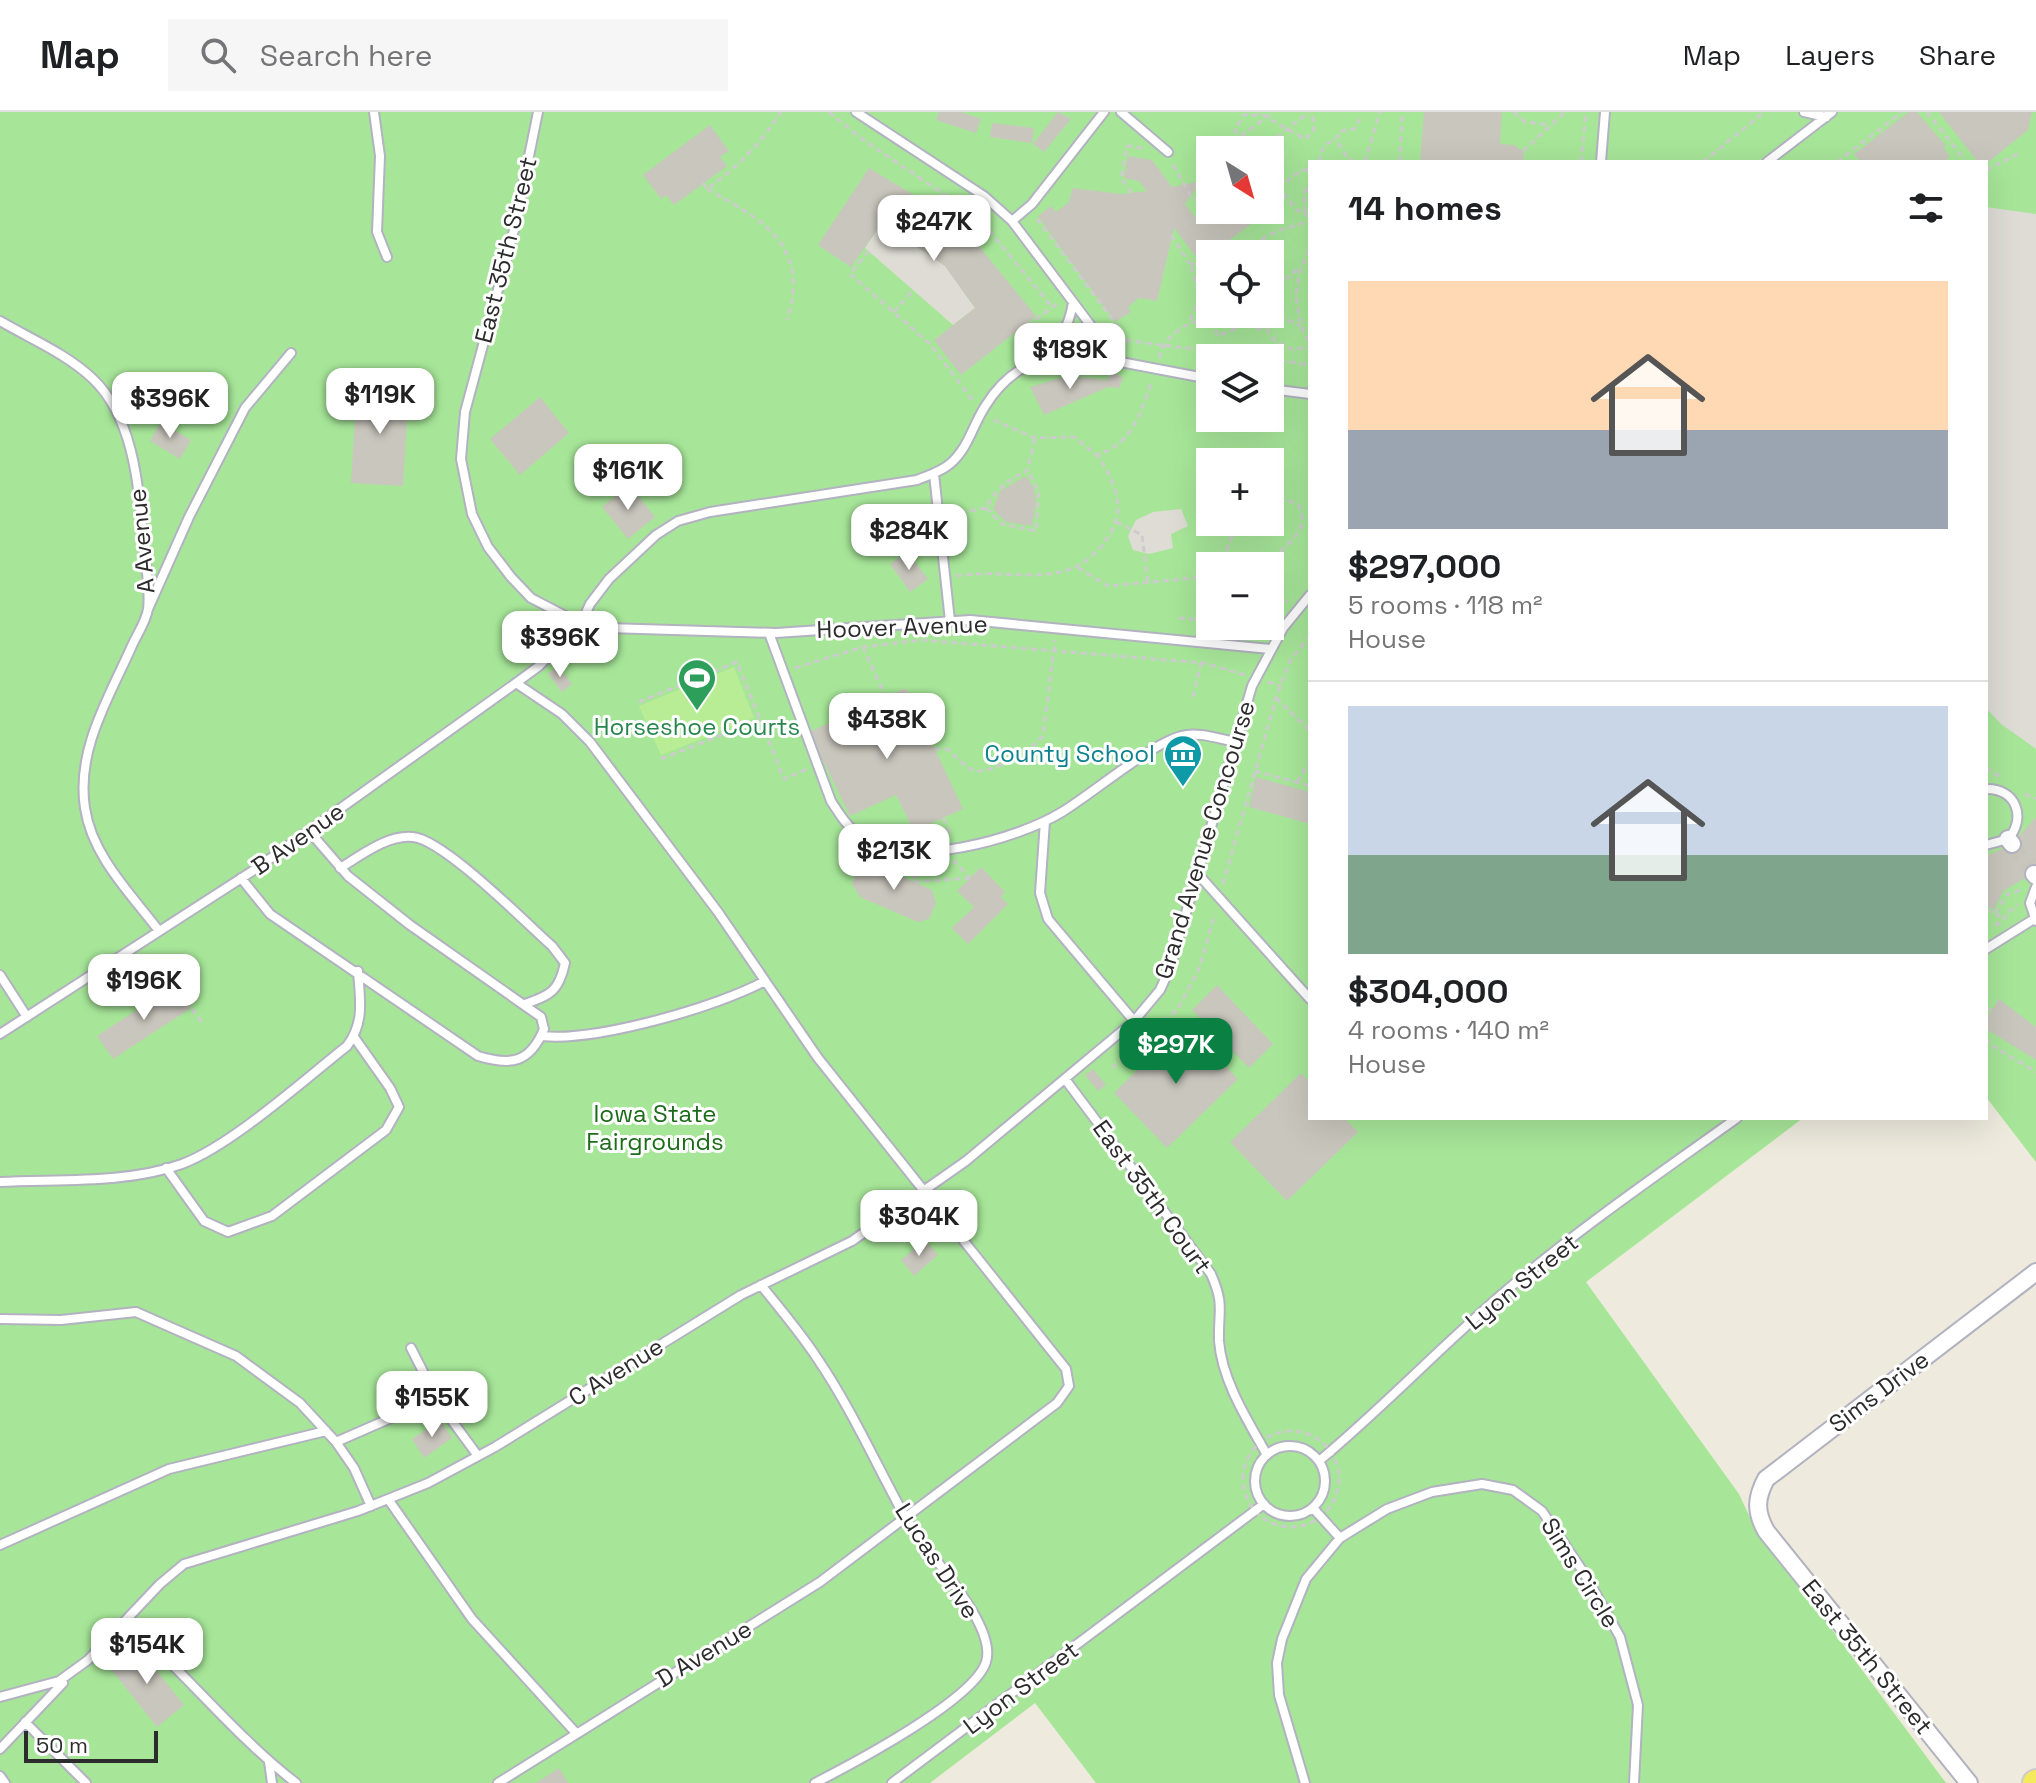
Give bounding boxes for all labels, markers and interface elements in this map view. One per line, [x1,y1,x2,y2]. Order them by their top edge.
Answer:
search box [168,19,728,91]
text: Map [40,31,120,79]
icon: search [196,33,240,77]
text: Search here [260,36,433,75]
text: Map [1683,37,1741,73]
text: Layers [1785,37,1875,73]
text: Share [1919,37,1996,73]
north arrow [1196,136,1284,224]
map controls [1196,136,1284,640]
street label: East 35th Street [467,153,544,346]
icon: filters [1904,186,1948,230]
text: 14 homes [1348,187,1502,230]
pin: $247K [878,195,990,263]
text: $247K [896,204,972,238]
button: locate [1196,240,1284,328]
pin: $189K [1014,323,1126,391]
text: $189K [1032,332,1108,366]
icon: home [1576,333,1720,477]
button: layers [1196,344,1284,432]
pin: $119K [324,368,436,436]
pin: $396K [114,372,226,440]
text: $119K [344,377,416,411]
text: $396K [130,381,210,415]
pin: $161K [572,444,684,512]
button: + [1196,448,1284,536]
text: $161K [592,453,664,487]
street label: A Avenue [121,487,162,595]
pin: $284K [853,504,965,572]
text: $284K [869,513,949,547]
text: $297,000 [1348,545,1501,588]
button: − [1196,552,1284,640]
text: 5 rooms · 118 m² [1348,588,1543,622]
street label: Hoover Avenue [816,608,988,645]
pin: $396K [504,611,616,679]
text: $396K [520,620,600,654]
text: House [1348,622,1426,656]
sports icon: Horseshoe Courts [676,657,718,712]
pin: $438K [831,693,943,761]
street label: Grand Avenue Concourse [1147,697,1262,983]
text: $438K [847,702,927,736]
place label: Horseshoe Courts [594,711,800,742]
museum icon: County School [1162,733,1204,788]
place label: County School [984,738,1155,769]
icon: home [1576,758,1720,902]
street label: B Avenue [245,795,350,882]
pin: $213K [838,824,950,892]
text: $213K [856,833,932,867]
pin: $196K [88,954,200,1022]
text: $196K [106,963,182,997]
text: $304,000 [1348,970,1509,1013]
text: 4 rooms · 140 m² [1348,1013,1549,1047]
pin: $297K [1120,1018,1232,1086]
text: $297K [1137,1027,1215,1061]
text: House [1348,1047,1426,1081]
park label: Iowa State Fairgrounds [586,1098,724,1157]
street label: East 35th Court [1086,1114,1219,1280]
pin: $304K [863,1190,975,1258]
text: $304K [878,1199,960,1233]
street label: Lyon Street [1459,1227,1585,1337]
street label: C Avenue [563,1330,669,1413]
street label: Sims Drive [1822,1344,1935,1439]
pin: $155K [376,1371,488,1439]
text: $155K [395,1380,469,1414]
street label: Lucas Drive [888,1497,986,1625]
street label: Sims Circle [1534,1512,1627,1634]
street label: East 35th Street [1795,1573,1940,1741]
street label: D Avenue [650,1613,757,1694]
pin: $154K [91,1618,203,1686]
text: $154K [109,1627,185,1661]
street label: Lyon Street [957,1634,1085,1741]
scale bar [24,1727,158,1763]
text: 50 m [36,1731,88,1759]

